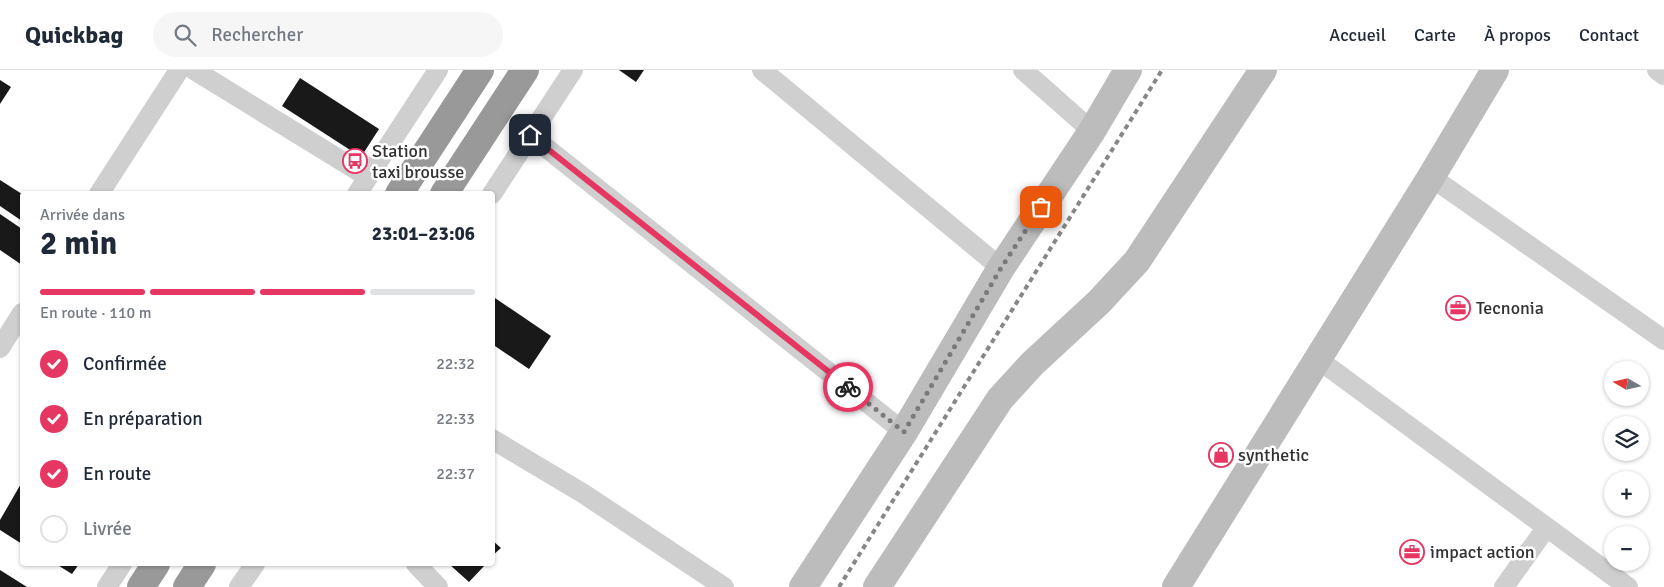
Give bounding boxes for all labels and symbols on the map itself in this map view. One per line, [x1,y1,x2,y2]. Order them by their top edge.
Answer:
pin [509,114,551,156]
place label: Station taxi brousse [372,140,464,183]
bus stop icon: Station taxi brousse [342,148,368,174]
pin [1020,186,1062,228]
office icon: Tecnonia [1445,295,1471,321]
place label: Tecnonia [1476,297,1544,319]
north arrow [1604,361,1649,406]
courier [823,362,873,412]
shop icon: synthetic [1208,442,1234,468]
place label: synthetic [1238,444,1309,466]
office icon: impact action [1399,539,1425,565]
place label: impact action [1430,541,1535,563]

